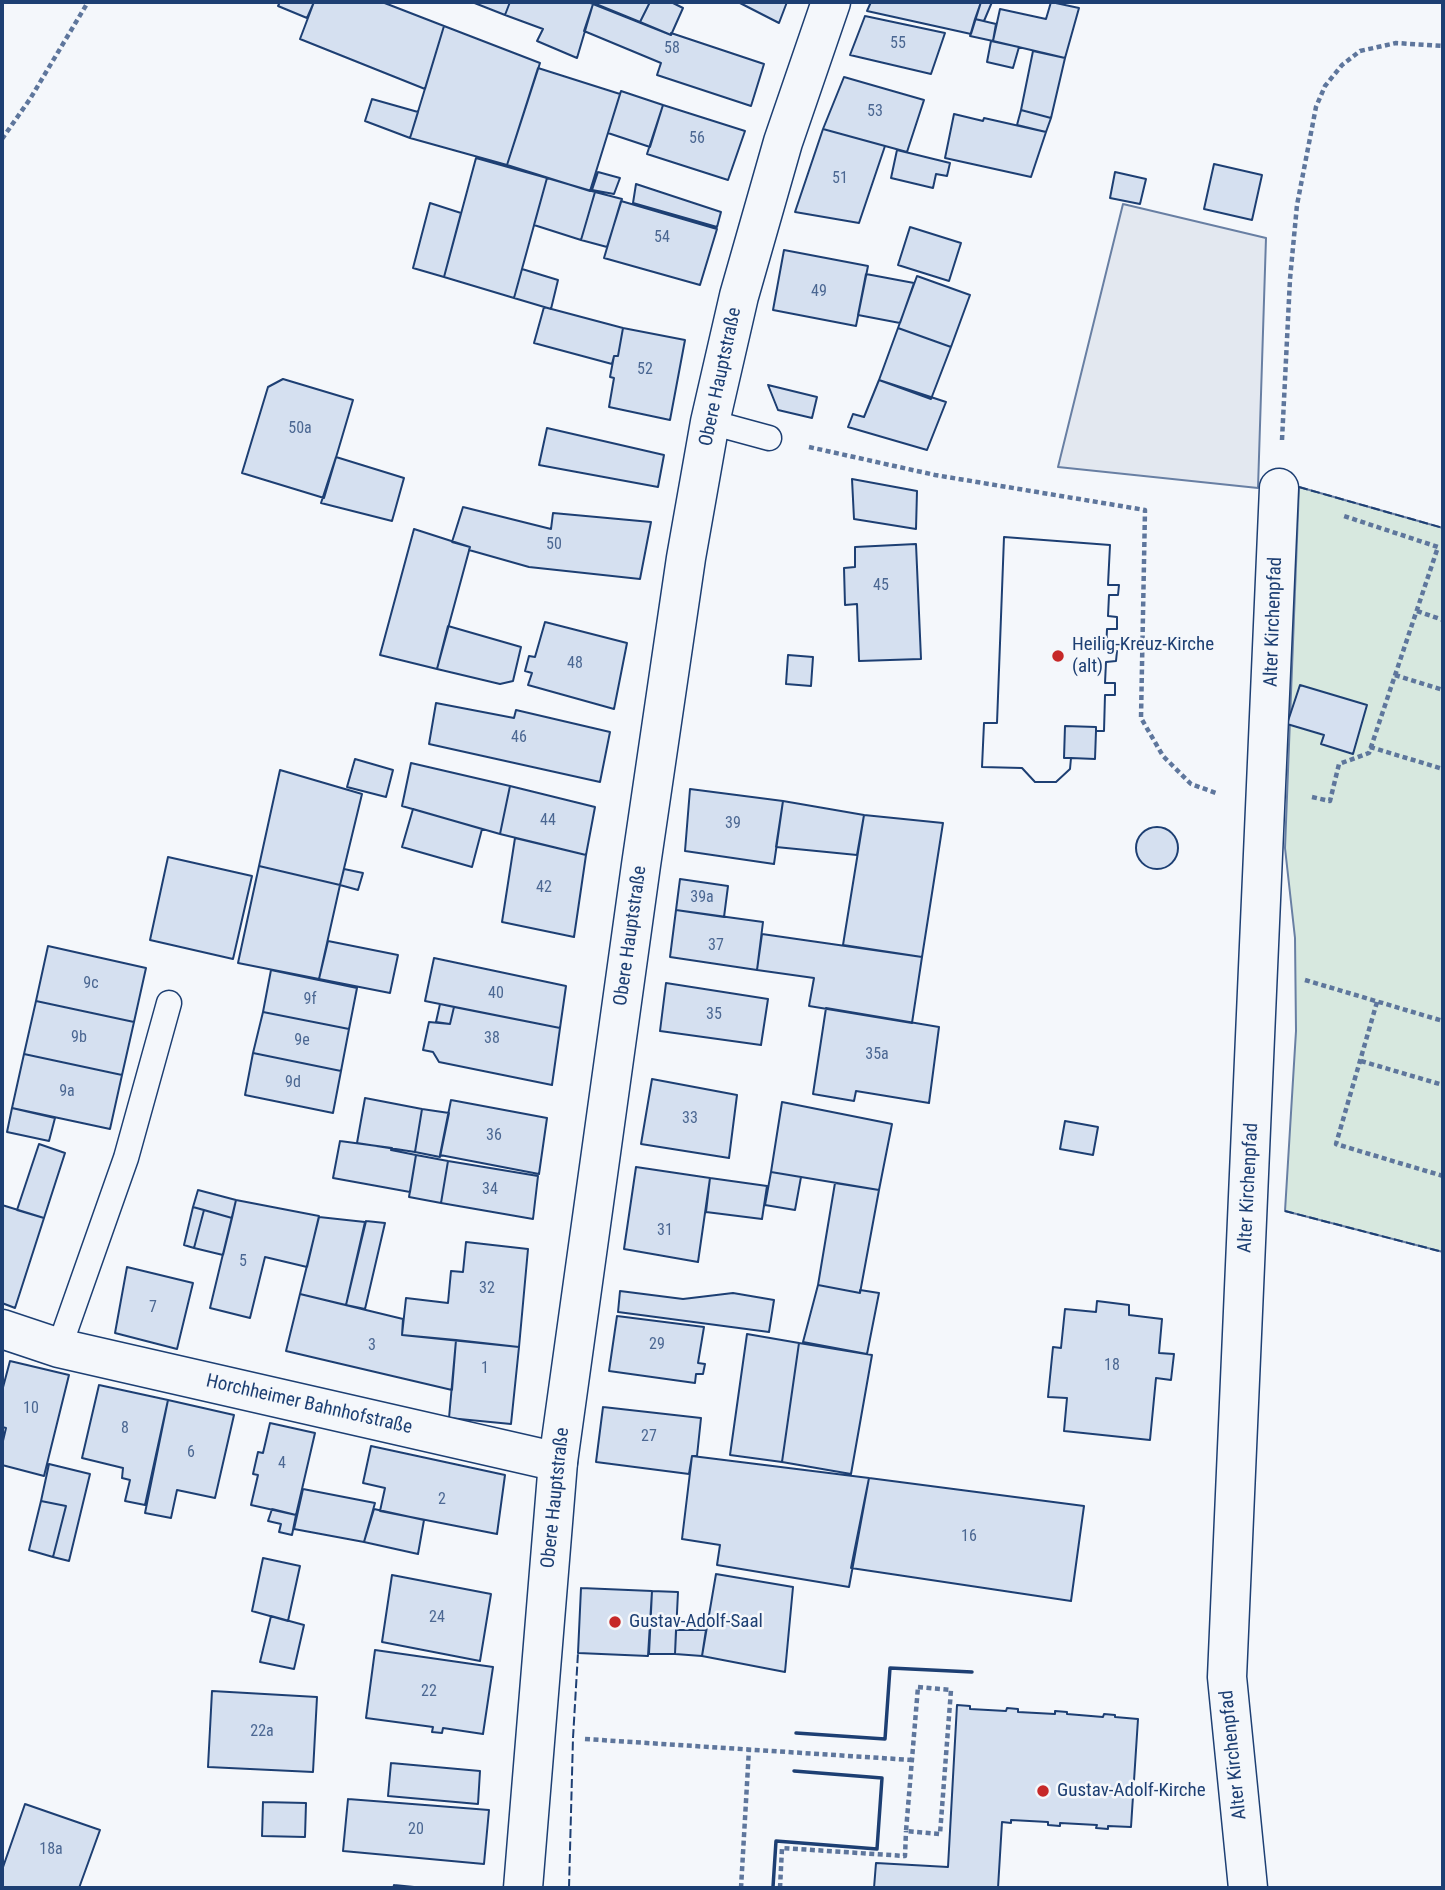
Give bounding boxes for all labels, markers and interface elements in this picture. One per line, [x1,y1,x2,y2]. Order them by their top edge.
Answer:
house number: 55 [890,34,906,54]
house number: 58 [664,39,680,59]
house number: 53 [867,102,883,122]
house number: 56 [689,129,705,149]
house number: 51 [832,169,848,189]
house number: 54 [654,228,670,248]
house number: 49 [811,282,827,302]
street label: Obere Hauptstraße [695,306,747,448]
house number: 52 [637,360,653,380]
house number: 50a [288,419,312,439]
house number: 50 [546,535,562,555]
street label: Alter Kirchenpfad [1260,556,1288,688]
house number: 45 [873,576,889,596]
place label: Heilig-Kreuz-Kirche (alt) [1072,634,1214,678]
marker: Heilig-Kreuz-Kirche (alt) [1050,648,1066,664]
house number: 48 [567,654,583,674]
house number: 46 [511,728,527,748]
house number: 44 [540,811,556,831]
house number: 39 [725,814,741,834]
street label: Obere Hauptstraße [610,864,652,1008]
house number: 42 [536,878,552,898]
house number: 39a [690,888,714,908]
house number: 37 [708,936,724,956]
house number: 9c [83,974,99,994]
house number: 40 [488,984,504,1004]
house number: 9f [304,990,316,1010]
house number: 35 [706,1005,722,1025]
house number: 9b [71,1028,87,1048]
house number: 38 [484,1029,500,1049]
house number: 9e [294,1031,310,1051]
house number: 35a [865,1045,889,1065]
house number: 9d [285,1073,301,1093]
house number: 9a [59,1082,75,1102]
house number: 33 [682,1109,698,1129]
street label: Alter Kirchenpfad [1234,1122,1264,1254]
house number: 36 [486,1126,502,1146]
house number: 34 [482,1180,498,1200]
house number: 31 [657,1221,673,1241]
house number: 5 [239,1252,247,1272]
house number: 32 [479,1279,495,1299]
house number: 7 [149,1298,157,1318]
house number: 29 [649,1335,665,1355]
house number: 3 [368,1336,376,1356]
house number: 18 [1104,1356,1120,1376]
house number: 1 [481,1359,489,1379]
street label: Horchheimer Bahnhofstraße [204,1370,414,1440]
house number: 10 [23,1399,39,1419]
house number: 8 [121,1419,129,1439]
street label: Obere Hauptstraße [537,1427,575,1569]
house number: 27 [641,1427,657,1447]
house number: 6 [187,1443,195,1463]
house number: 4 [278,1454,286,1474]
house number: 2 [438,1490,446,1510]
house number: 16 [961,1527,977,1547]
house number: 24 [429,1608,445,1628]
place label: Gustav-Adolf-Saal [629,1611,763,1633]
marker: Gustav-Adolf-Saal [607,1614,623,1630]
house number: 22 [421,1682,437,1702]
street label: Alter Kirchenpfad [1216,1689,1252,1821]
house number: 22a [250,1722,274,1742]
place label: Gustav-Adolf-Kirche [1057,1780,1206,1802]
marker: Gustav-Adolf-Kirche [1035,1783,1051,1799]
house number: 20 [408,1820,424,1840]
house number: 18a [39,1840,63,1860]

